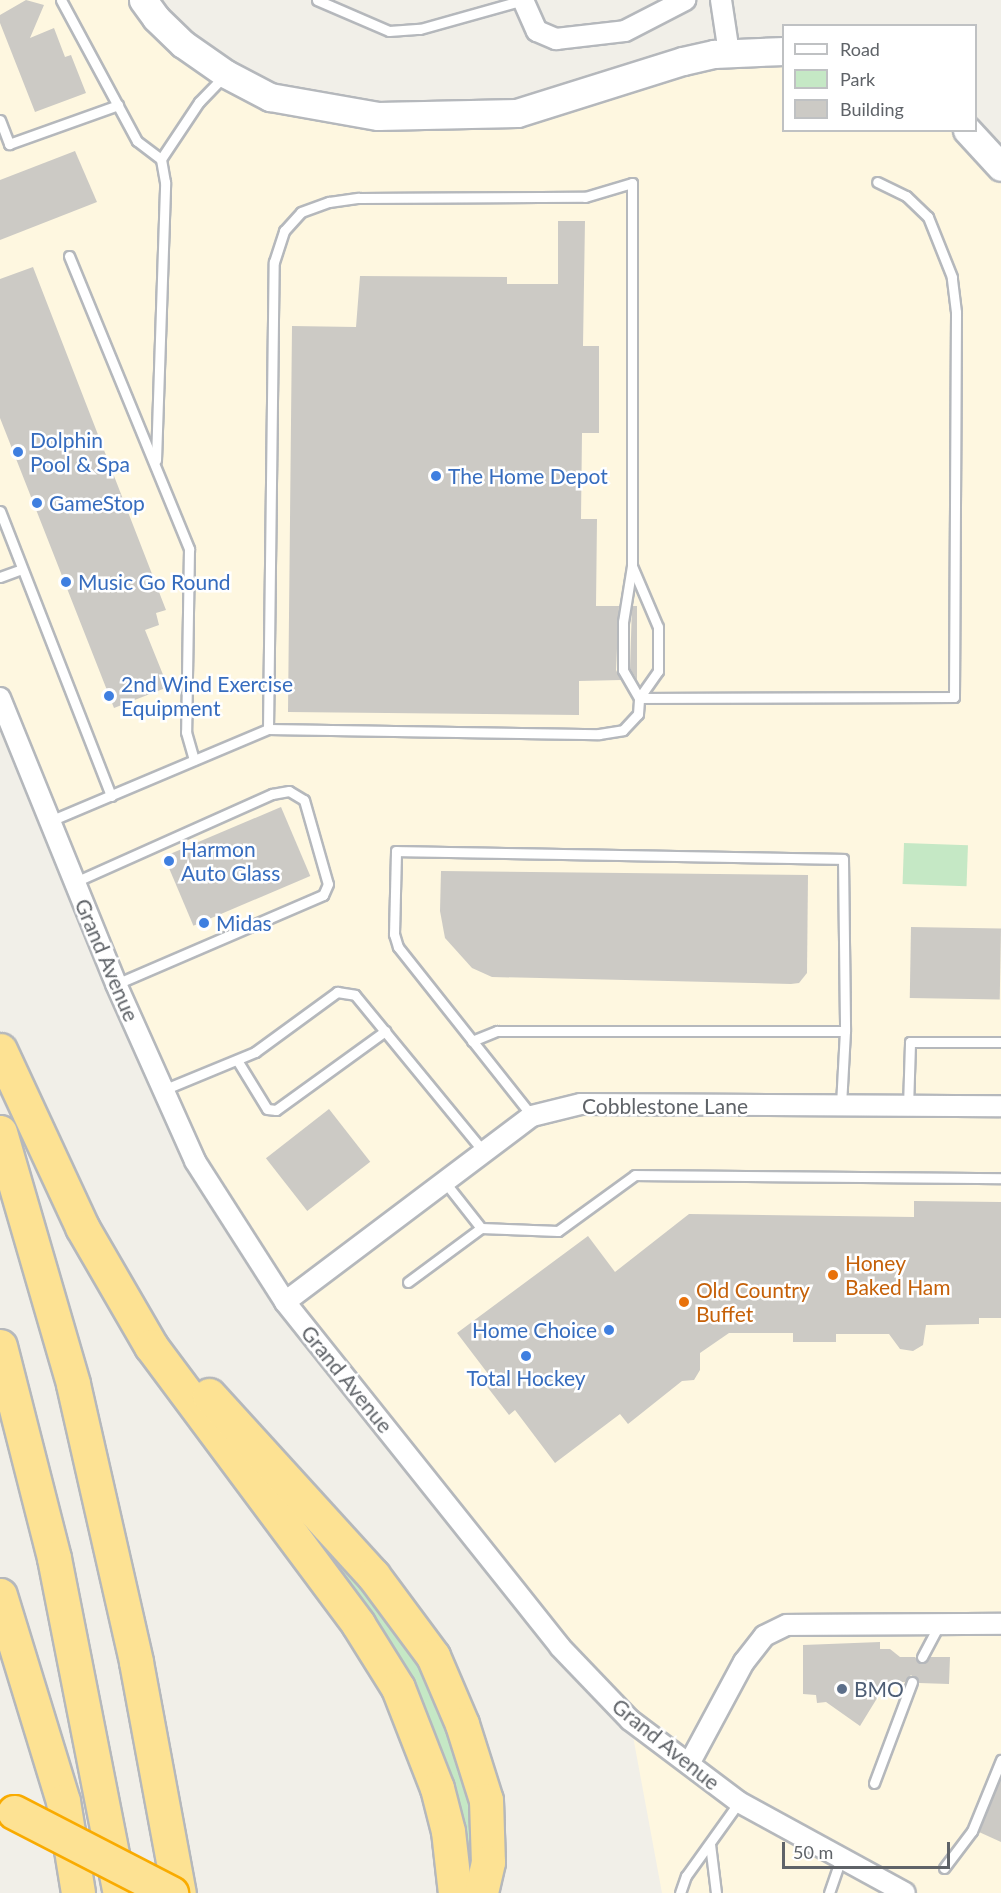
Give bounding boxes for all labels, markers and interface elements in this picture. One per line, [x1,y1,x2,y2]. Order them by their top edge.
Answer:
legend [782,24,977,132]
text: Road [840,38,880,60]
text: Park [840,68,875,90]
text: Building [840,98,904,120]
place label: Dolphin Pool & Spa [30,427,130,477]
marker: Dolphin Pool & Spa [11,445,25,459]
place label: The Home Depot [448,463,608,489]
marker: The Home Depot [429,469,443,483]
place label: GameStop [49,490,145,516]
marker: GameStop [30,496,44,510]
place label: Music Go Round [78,569,231,595]
marker: Music Go Round [59,575,73,589]
place label: 2nd Wind Exercise Equipment [121,671,293,721]
marker: 2nd Wind Exercise Equipment [102,689,116,703]
place label: Harmon Auto Glass [181,836,280,886]
marker: Harmon Auto Glass [162,854,176,868]
street label: Grand Avenue [70,895,144,1025]
place label: Midas [216,910,272,936]
marker: Midas [197,916,211,930]
street label: Cobblestone Lane [582,1093,748,1119]
place label: Honey Baked Ham [845,1250,951,1300]
marker: Honey Baked Ham [826,1268,840,1282]
place label: Old Country Buffet [696,1277,810,1327]
marker: Old Country Buffet [677,1295,691,1309]
place label: Home Choice [472,1317,597,1343]
street label: Grand Avenue [296,1320,398,1438]
marker: Home Choice [602,1323,616,1337]
marker: Total Hockey [519,1349,533,1363]
place label: Total Hockey [466,1365,586,1391]
place label: BMO [854,1676,904,1702]
marker: BMO [835,1682,849,1696]
street label: Grand Avenue [607,1693,725,1795]
scale bar [785,1830,953,1868]
text: 50 m [793,1841,833,1863]

